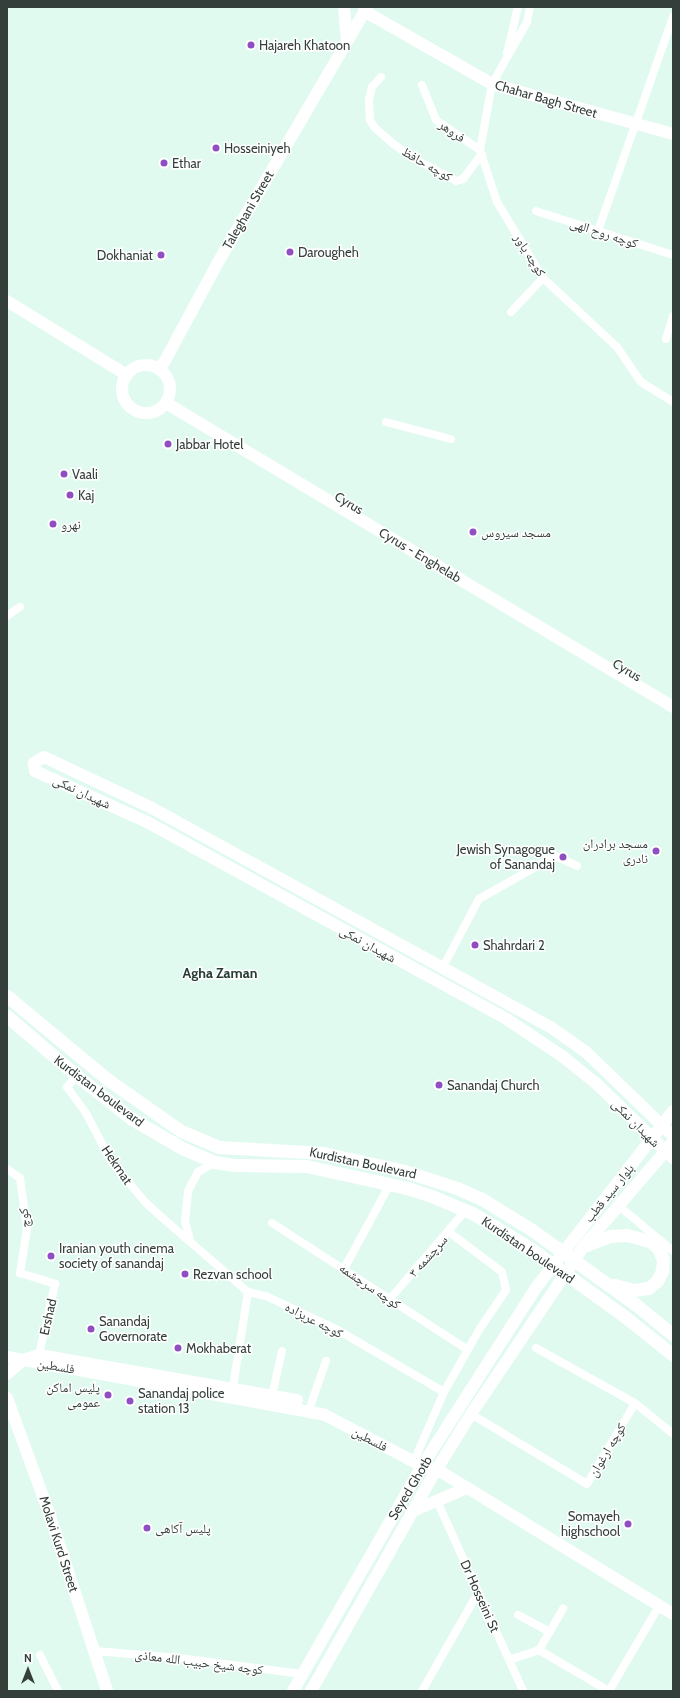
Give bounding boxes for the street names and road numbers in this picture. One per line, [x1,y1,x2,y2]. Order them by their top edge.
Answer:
street label: Chahar Bagh Street [493,77,599,121]
street label: فروهر [436,116,468,146]
street label: کوچه حافظ [399,143,455,185]
street label: Taleghani Street [219,168,277,252]
street label: کوچه روح الهی [568,215,640,251]
street label: کوچه یاور [511,231,549,279]
street label: Cyrus [332,488,366,518]
street label: Cyrus - Enghelab [376,524,464,586]
street label: Cyrus [610,655,644,685]
street label: شهیدان نمکی [51,772,113,812]
street label: شهیدان نمکی [337,922,399,966]
street label: Kurdistan boulevard [51,1052,147,1130]
street label: شهیدان نمکی [609,1096,663,1150]
street label: Hekmat [98,1143,136,1187]
street label: Kurdistan Boulevard [308,1144,418,1182]
street label: بلوار سید قطب [581,1161,637,1225]
street label: کوچ [15,1207,33,1229]
street label: Kurdistan boulevard [479,1213,577,1287]
street label: سرچشمه ۳ [405,1232,451,1280]
street label: کوچه سرچشمه [336,1260,404,1312]
street label: Ershad [36,1297,60,1337]
street label: کوچه عربزاده [282,1299,346,1341]
street label: فلسطین [36,1355,76,1377]
street label: کوچه ارغوان [585,1420,629,1480]
street label: فلسطین [350,1423,390,1455]
street label: Seyed Ghotb [385,1453,435,1523]
street label: Molavi Kurd Street [36,1494,82,1594]
street label: Dr Hosseini St [457,1557,503,1635]
street label: کوچه شیخ حبیب الله معاذی [134,1646,264,1678]

